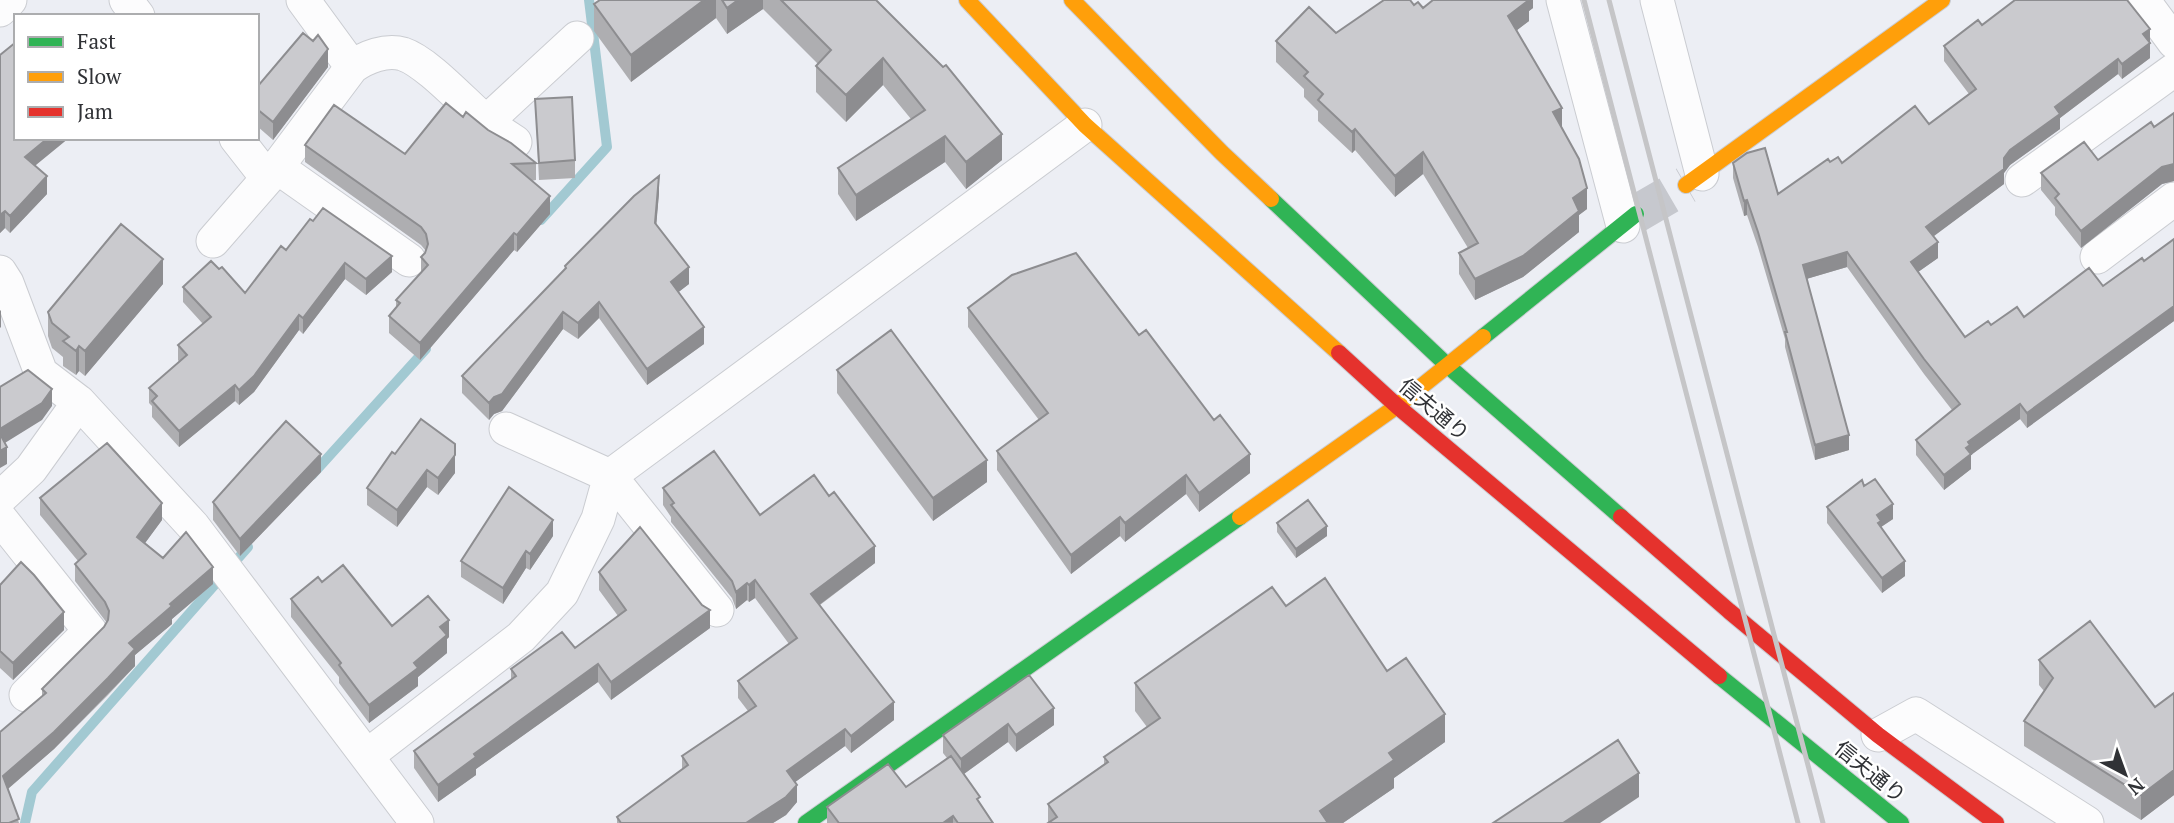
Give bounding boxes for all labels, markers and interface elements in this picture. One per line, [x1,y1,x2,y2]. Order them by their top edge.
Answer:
legend [14,14,259,140]
text: Fast [77,27,116,55]
text: Slow [77,62,122,90]
text: Jam [77,97,113,125]
street label: 信夫通り [1393,372,1476,447]
street label: 信夫通り [1829,734,1912,809]
north arrow [2090,739,2160,809]
text: N [2122,773,2150,802]

